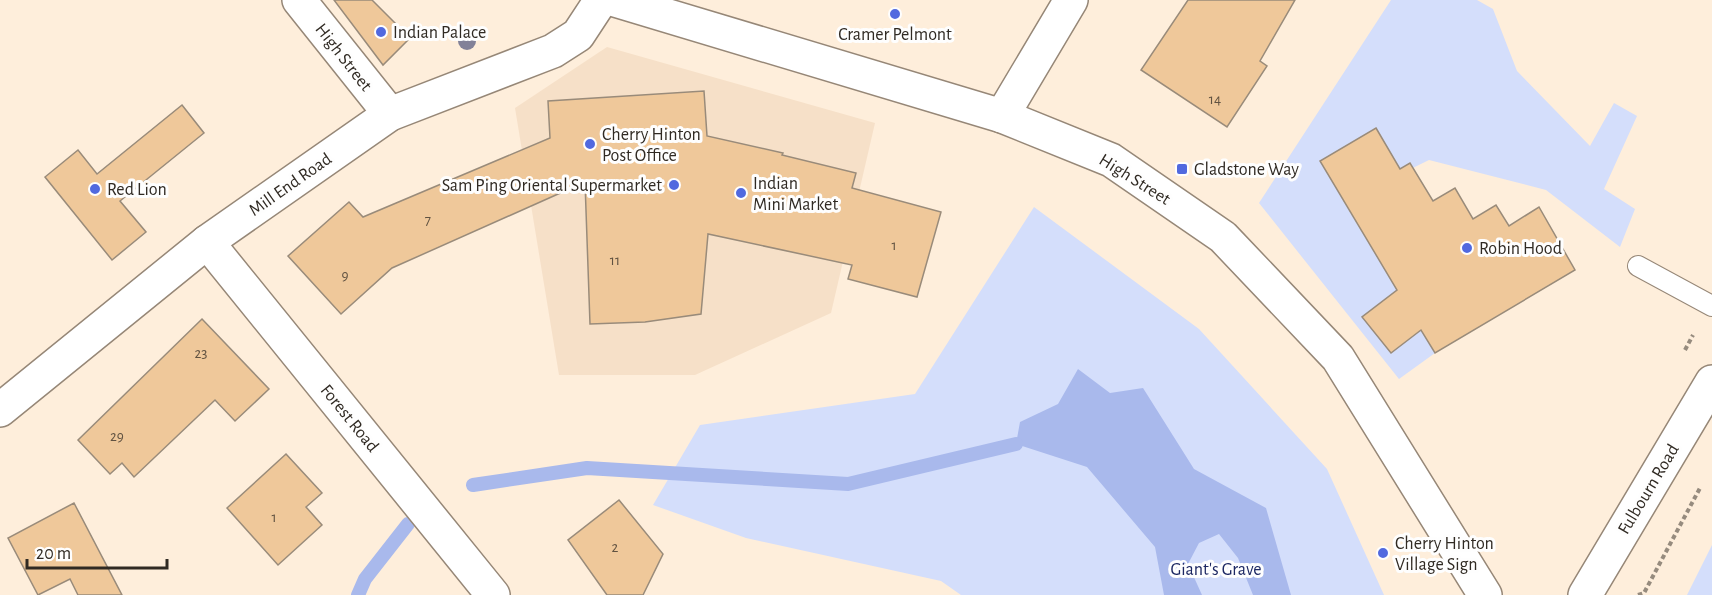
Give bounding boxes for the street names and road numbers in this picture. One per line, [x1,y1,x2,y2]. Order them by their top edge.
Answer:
street label: High Street [311,20,375,95]
street label: Mill End Road [246,150,335,220]
street label: High Street [1096,151,1173,209]
street label: Forest Road [317,381,382,456]
street label: Fulbourn Road [1615,441,1683,538]

